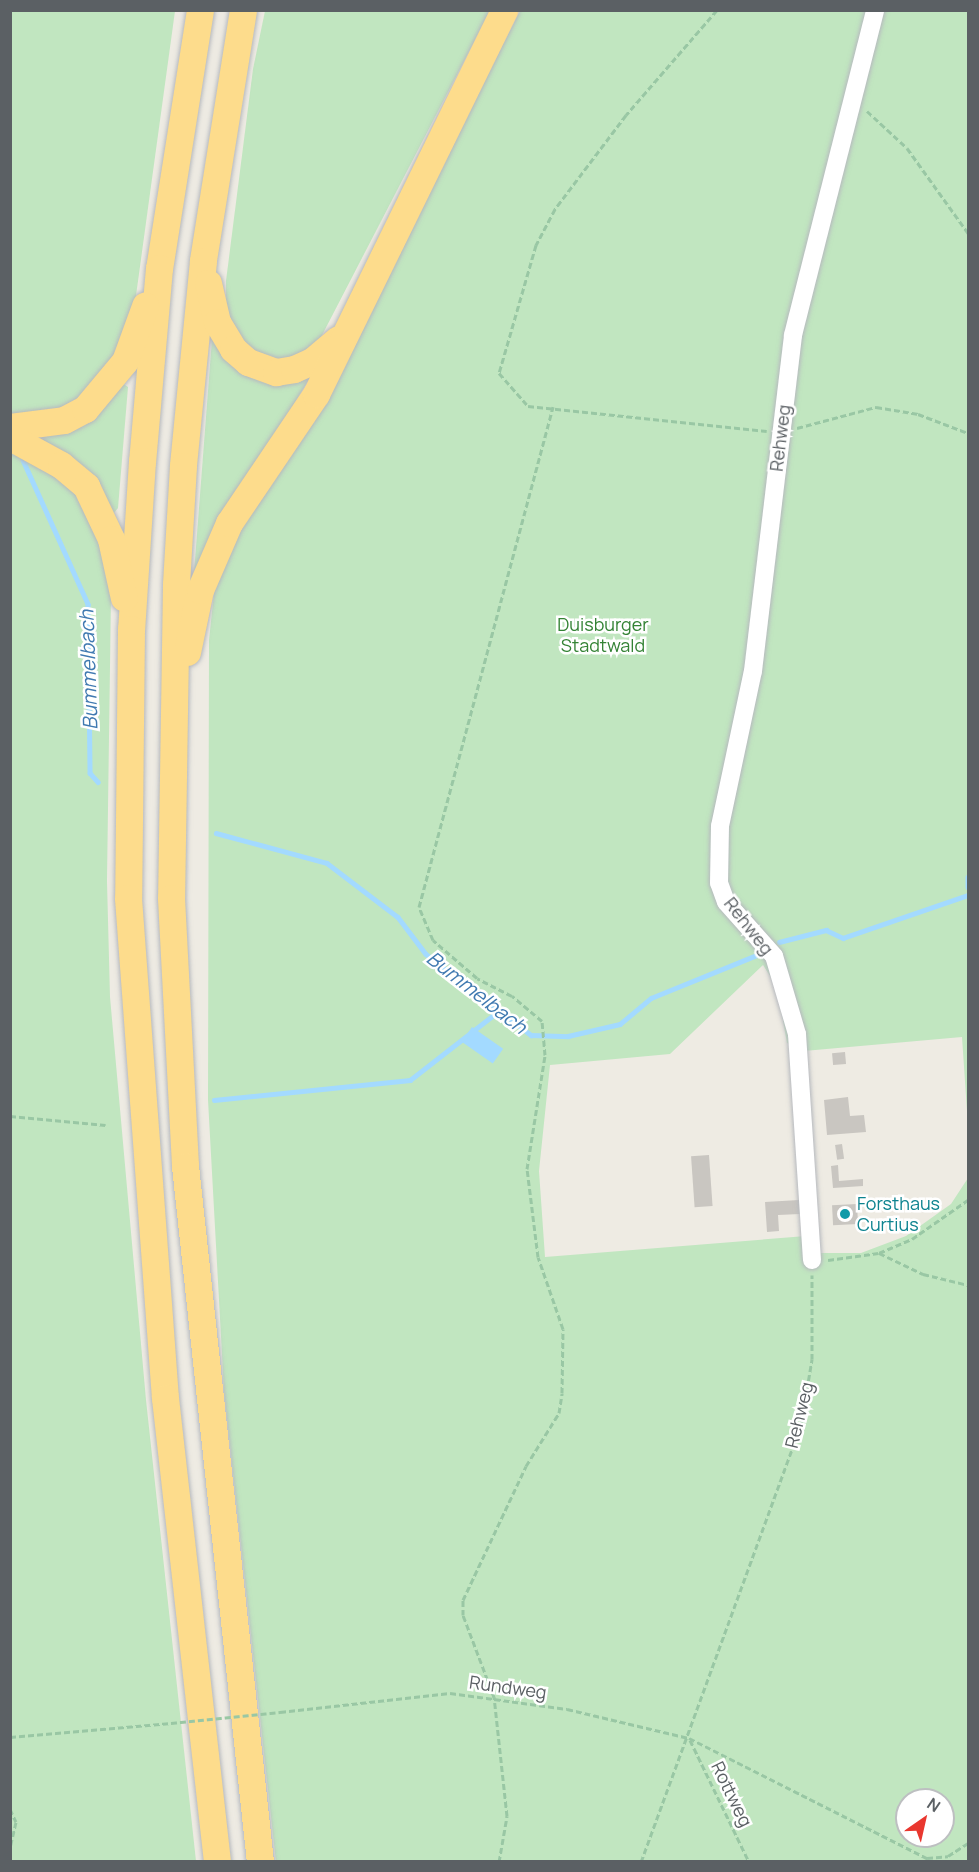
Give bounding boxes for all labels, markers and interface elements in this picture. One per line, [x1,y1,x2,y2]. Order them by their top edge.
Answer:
street label: Rehweg [765,403,795,473]
water label: Bummelbach [74,609,102,731]
park label: Duisburger Stadtwald [557,614,649,656]
street label: Rehweg [720,893,778,959]
water label: Bummelbach [422,946,532,1038]
place label: Forsthaus Curtius [857,1193,940,1236]
marker: Forsthaus Curtius [838,1207,852,1221]
street label: Rehweg [780,1380,818,1450]
street label: Rundweg [468,1671,548,1703]
street label: Rottweg [707,1758,757,1830]
north arrow [895,1788,955,1848]
text: N [923,1792,945,1817]

